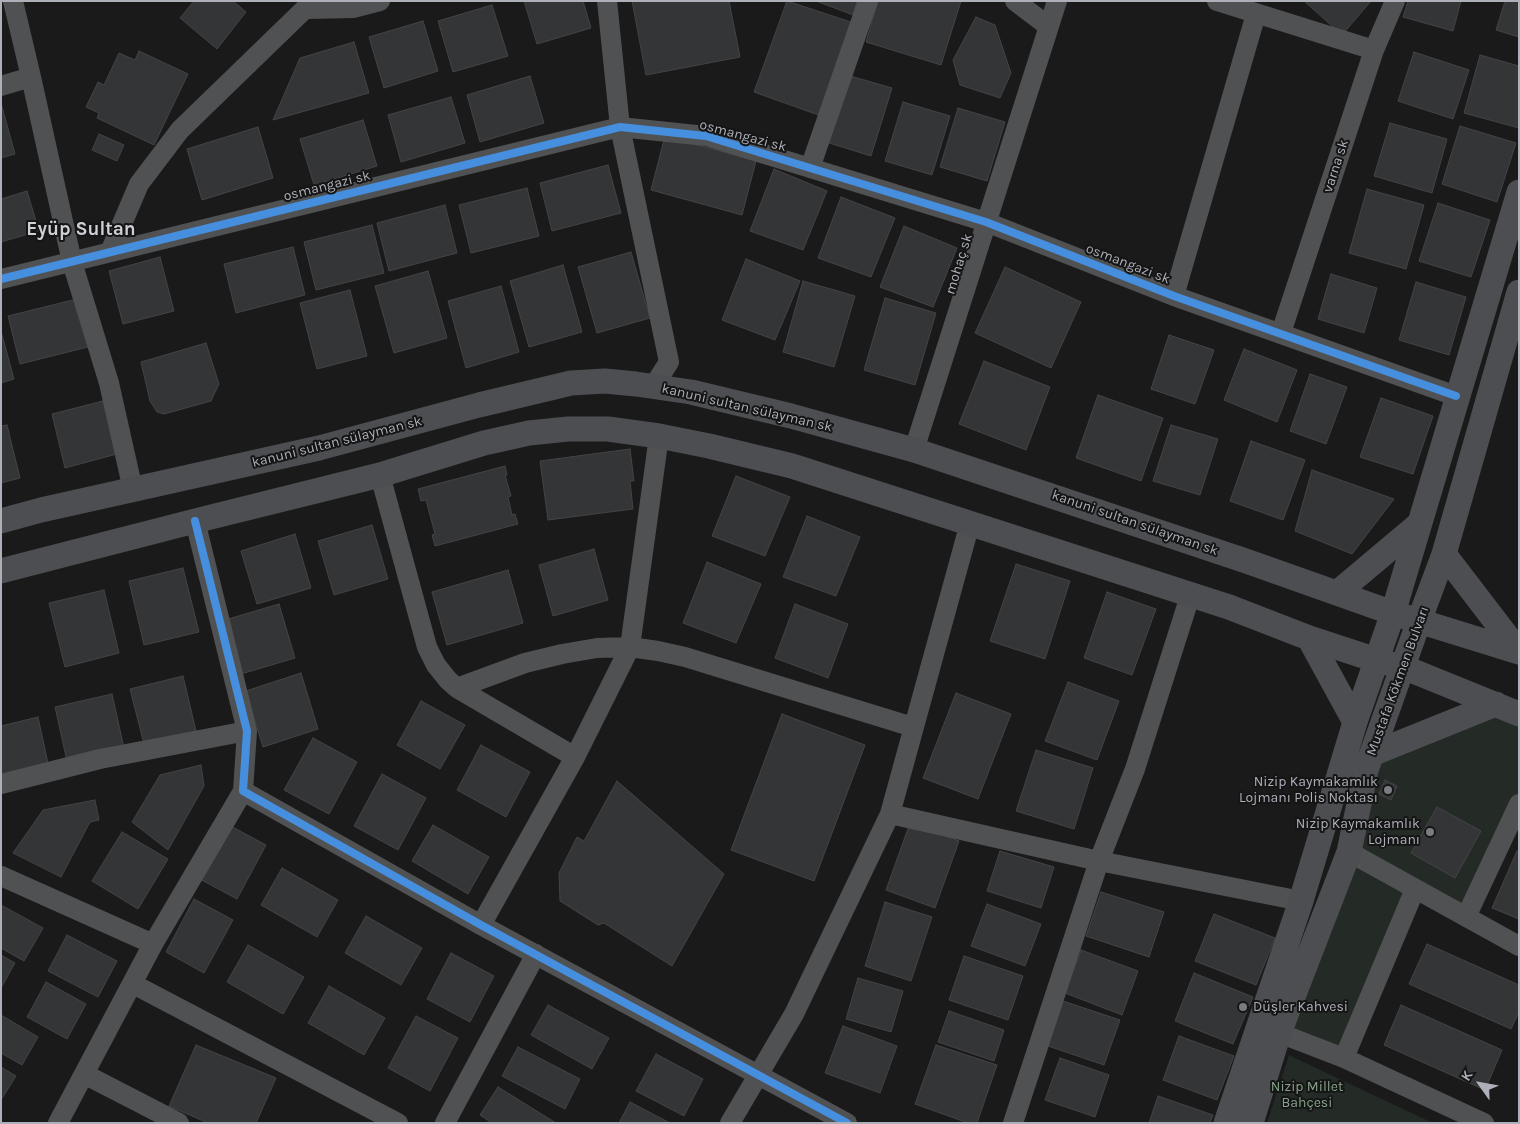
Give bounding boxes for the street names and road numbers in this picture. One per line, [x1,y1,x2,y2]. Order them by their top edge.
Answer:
street label: osmangazi sk [698,116,788,156]
street label: varna sk [1320,137,1352,195]
street label: osmangazi sk [282,167,372,205]
street label: mohaç sk [942,232,976,296]
street label: osmangazi sk [1083,240,1173,288]
street label: kanuni sultan sülayman sk [660,380,834,436]
street label: kanuni sultan sülayman sk [250,413,424,471]
street label: kanuni sultan sülayman sk [1050,487,1220,559]
street label: Mustafa Kökmen Bulvarı [1363,604,1433,758]

